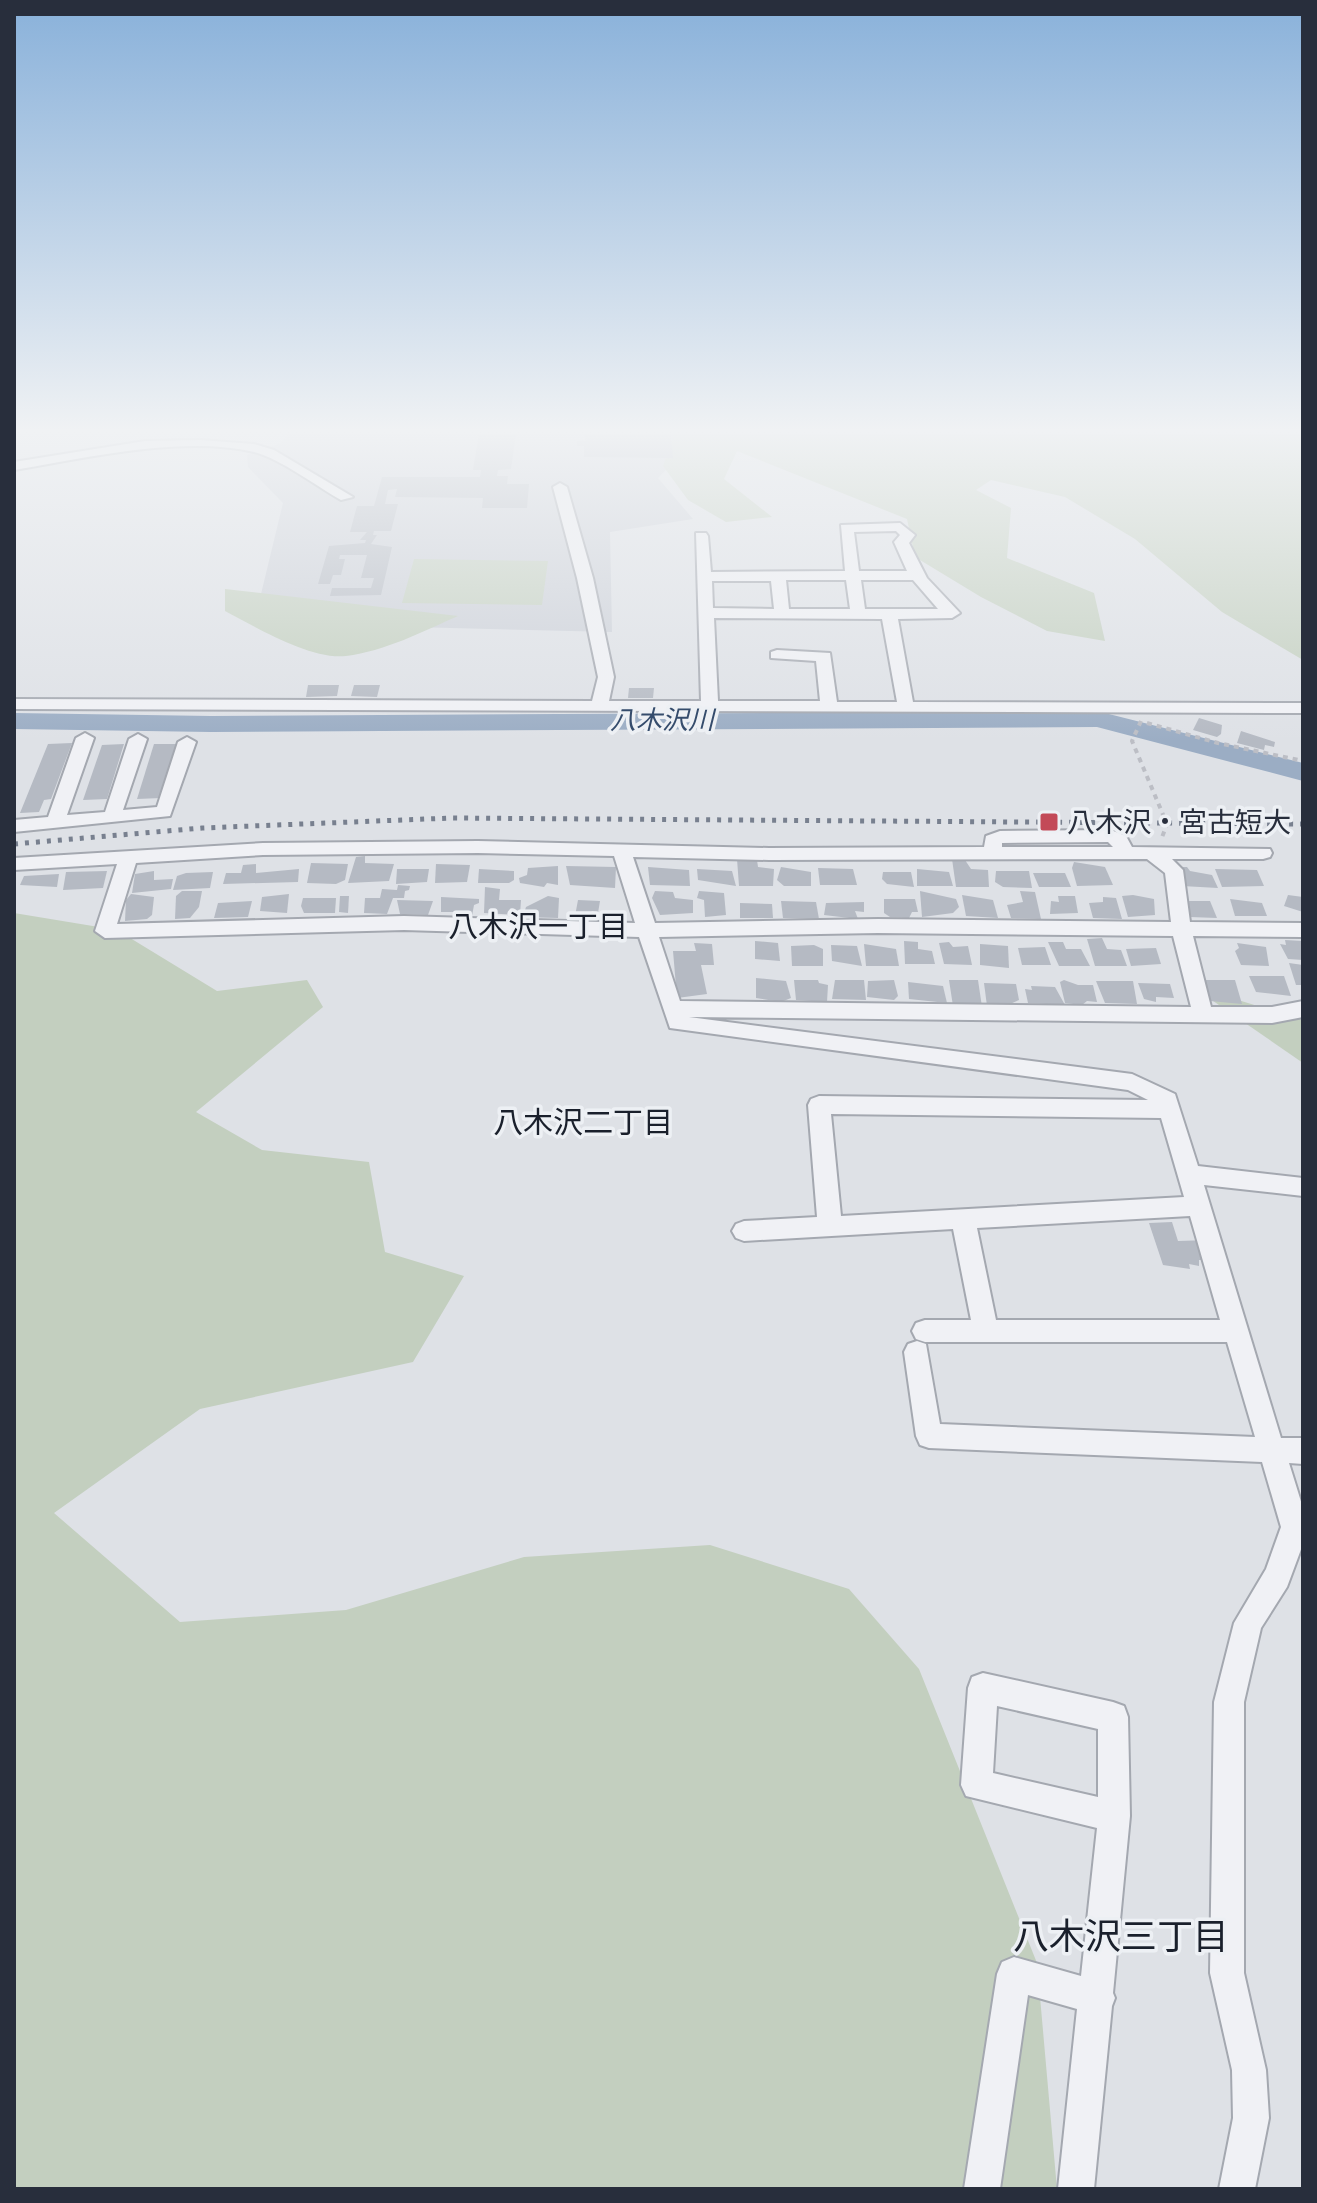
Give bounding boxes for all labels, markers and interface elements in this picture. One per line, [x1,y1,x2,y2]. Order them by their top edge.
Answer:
water label: 八木沢川 [610,705,717,735]
place label: 八木沢・宮古短大 [1067,807,1291,838]
marker: 八木沢・宮古短大 [1038,811,1060,833]
district label: 八木沢一丁目 [448,910,628,943]
district label: 八木沢二丁目 [493,1106,673,1139]
district label: 八木沢三丁目 [1013,1916,1229,1957]

